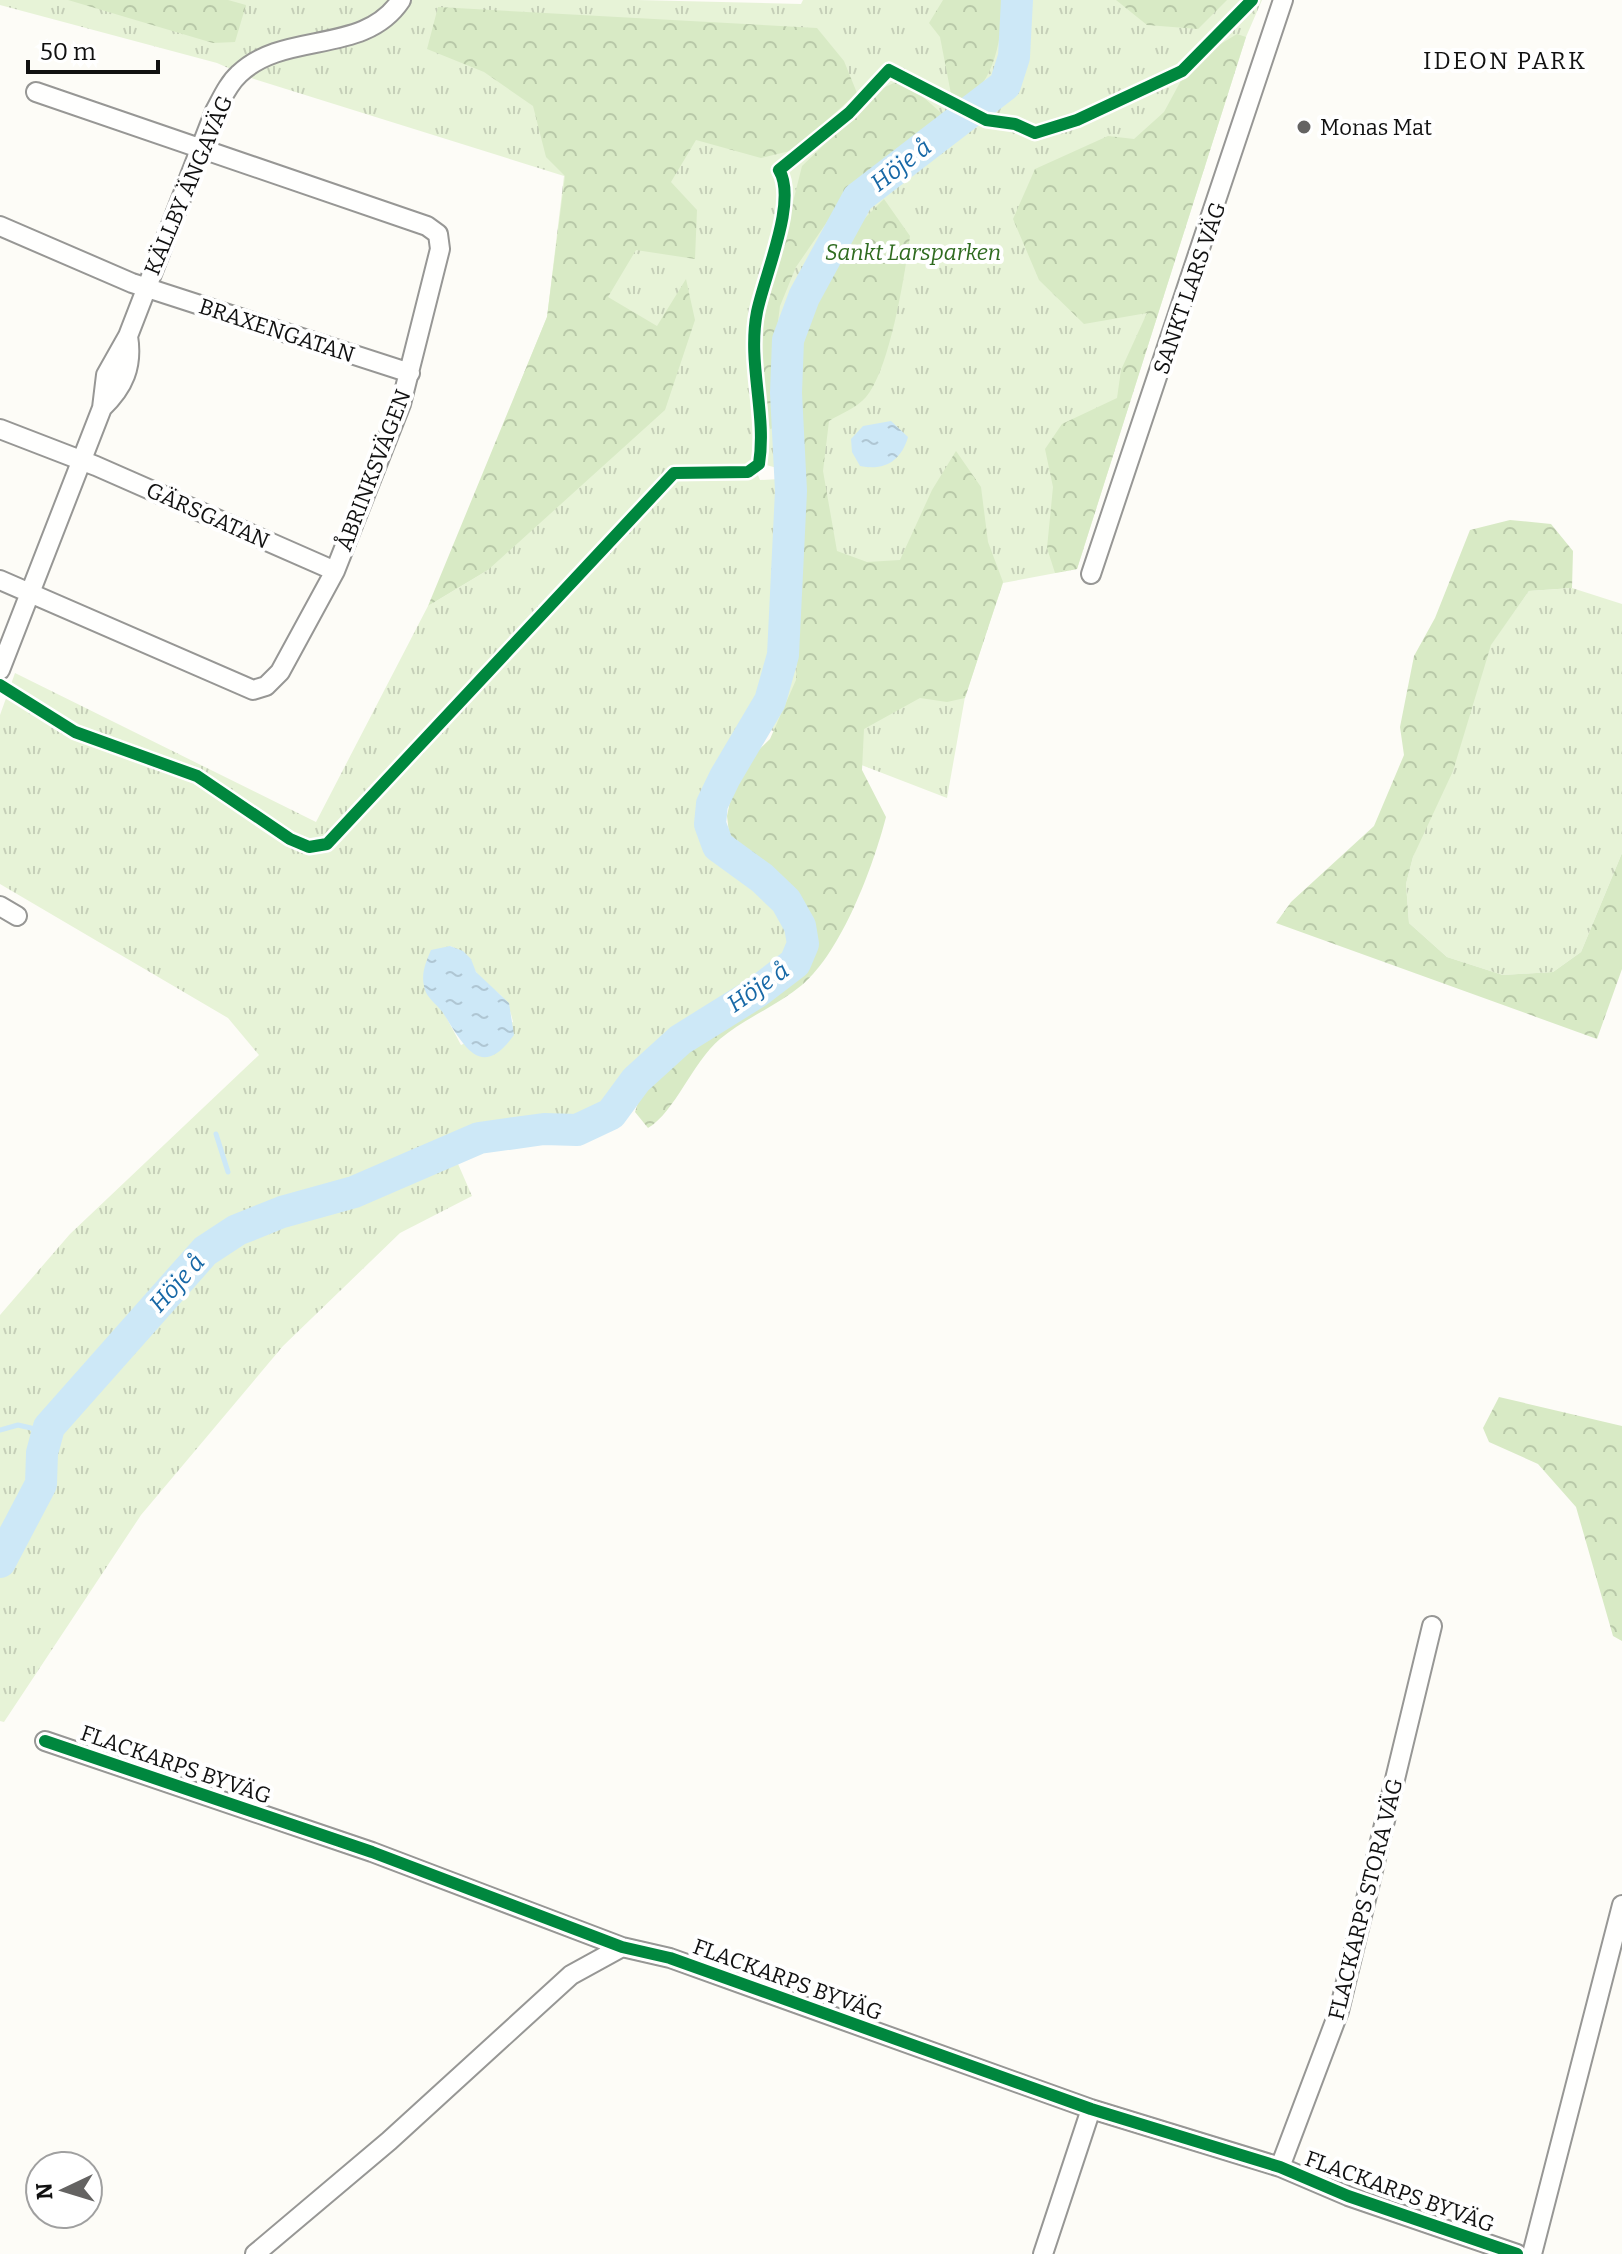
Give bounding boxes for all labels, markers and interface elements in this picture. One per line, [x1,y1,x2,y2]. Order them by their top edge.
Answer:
scale bar [28,24,158,74]
text: 50 m [40,38,96,66]
district label: IDEON PARK [1423,47,1587,75]
street label: KÄLLBY ÄNGAVÄG [138,91,238,279]
place label: Monas Mat [1320,114,1432,141]
marker: Monas Mat [1295,118,1313,136]
water label: Höje å [865,133,937,197]
street label: SANKT LARS VÄG [1147,199,1232,378]
park label: Sankt Larsparken [825,239,1001,266]
street label: BRAXENGATAN [196,293,358,368]
street label: ÅBRINKSVÄGEN [330,386,417,555]
street label: GÄRSGATAN [142,476,274,555]
water label: Höje å [722,956,794,1018]
water label: Höje å [144,1248,210,1318]
street label: FLACKARPS BYVÄG [77,1719,275,1810]
street label: FLACKARPS STORA VÄG [1322,1776,1409,2023]
street label: FLACKARPS BYVÄG [689,1933,886,2026]
street label: FLACKARPS BYVÄG [1301,2145,1498,2238]
north arrow [24,2150,104,2230]
text: N [30,2182,59,2201]

